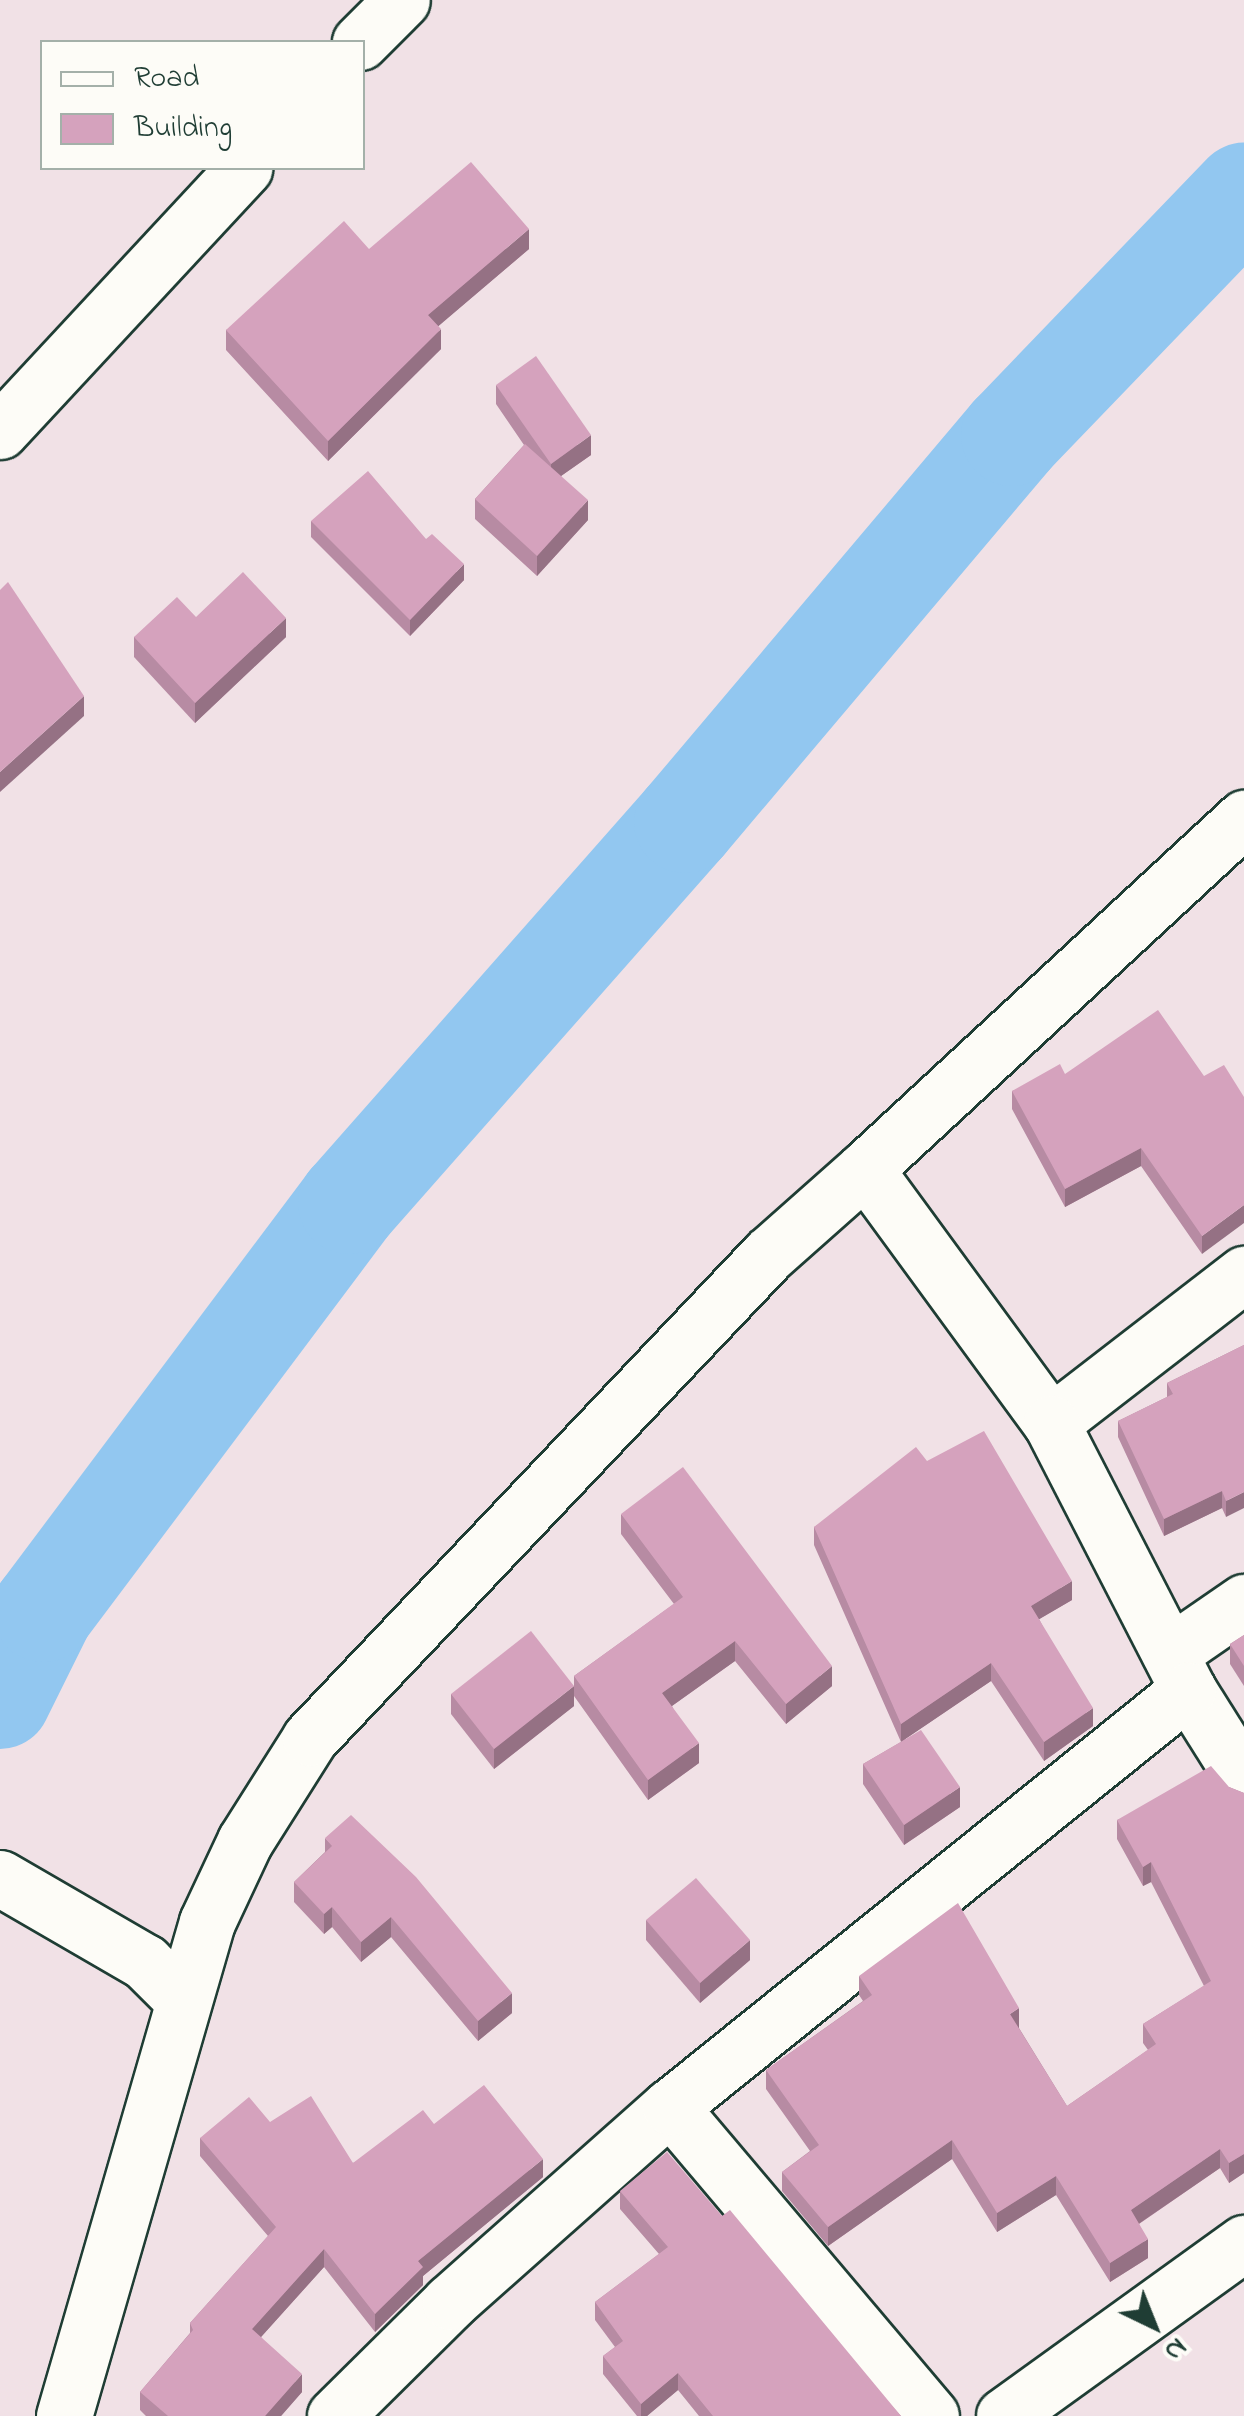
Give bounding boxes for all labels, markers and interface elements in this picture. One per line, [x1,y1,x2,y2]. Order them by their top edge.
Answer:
legend [40,40,365,170]
text: Road [134,57,199,101]
text: Building [134,107,232,151]
north arrow [1104,2276,1204,2376]
text: N [1154,2327,1196,2370]

